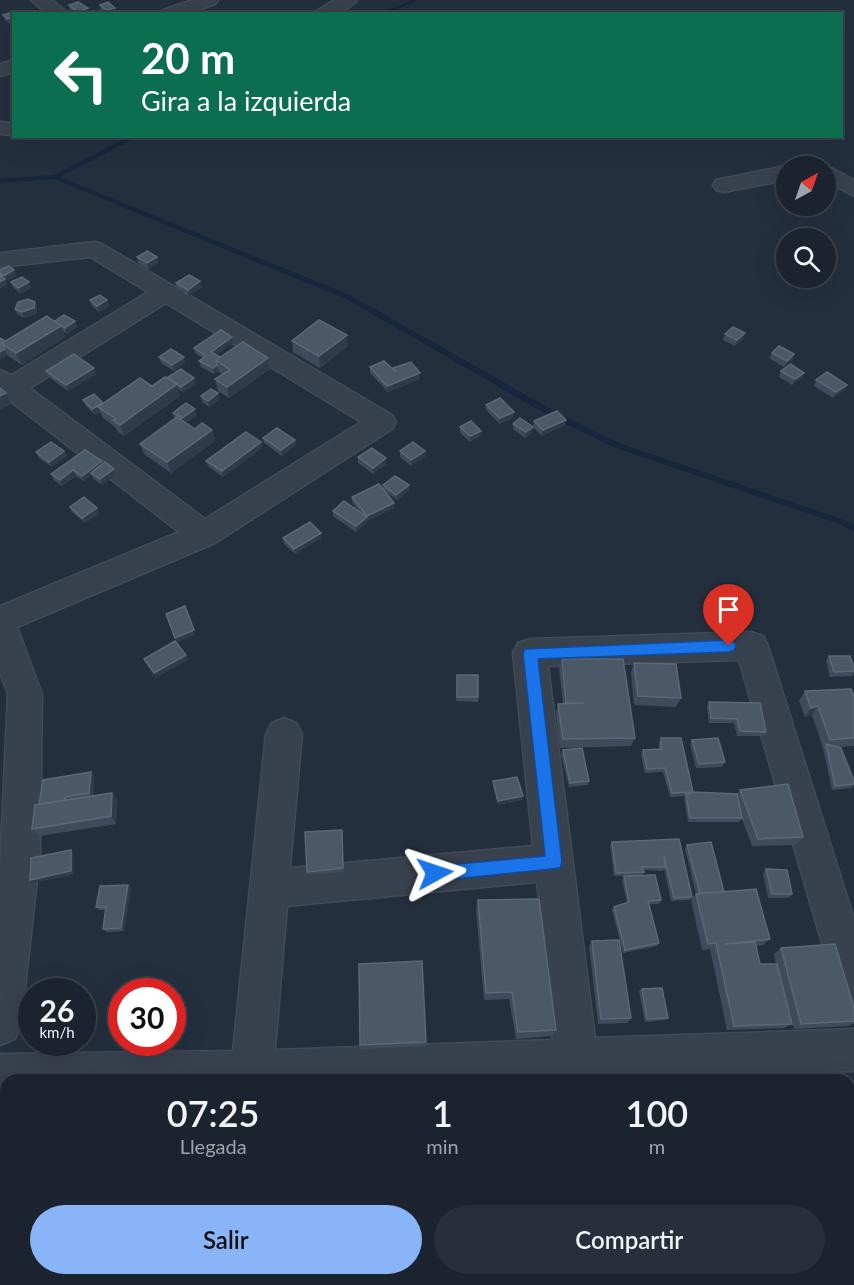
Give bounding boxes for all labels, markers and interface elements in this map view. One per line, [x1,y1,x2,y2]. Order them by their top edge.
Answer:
text: 20 m [141,33,235,83]
icon: left [42,36,120,114]
text: Gira a la izquierda [141,84,351,117]
north arrow [776,156,836,216]
map controls [776,156,836,288]
button: search [776,228,836,288]
pin [703,584,754,646]
icon: arrive [712,593,745,626]
position arrow [403,841,467,905]
speed limit sign: 30 [108,978,186,1056]
text: 26 [40,992,74,1028]
text: km/h [39,1023,75,1041]
text: 07:25 [167,1091,259,1135]
text: 1 [432,1091,453,1135]
text: 100 [626,1091,688,1135]
text: Llegada [180,1134,247,1158]
text: min [426,1134,459,1158]
text: m [649,1134,665,1158]
button: Salir [30,1205,422,1274]
button: Compartir [434,1205,825,1274]

